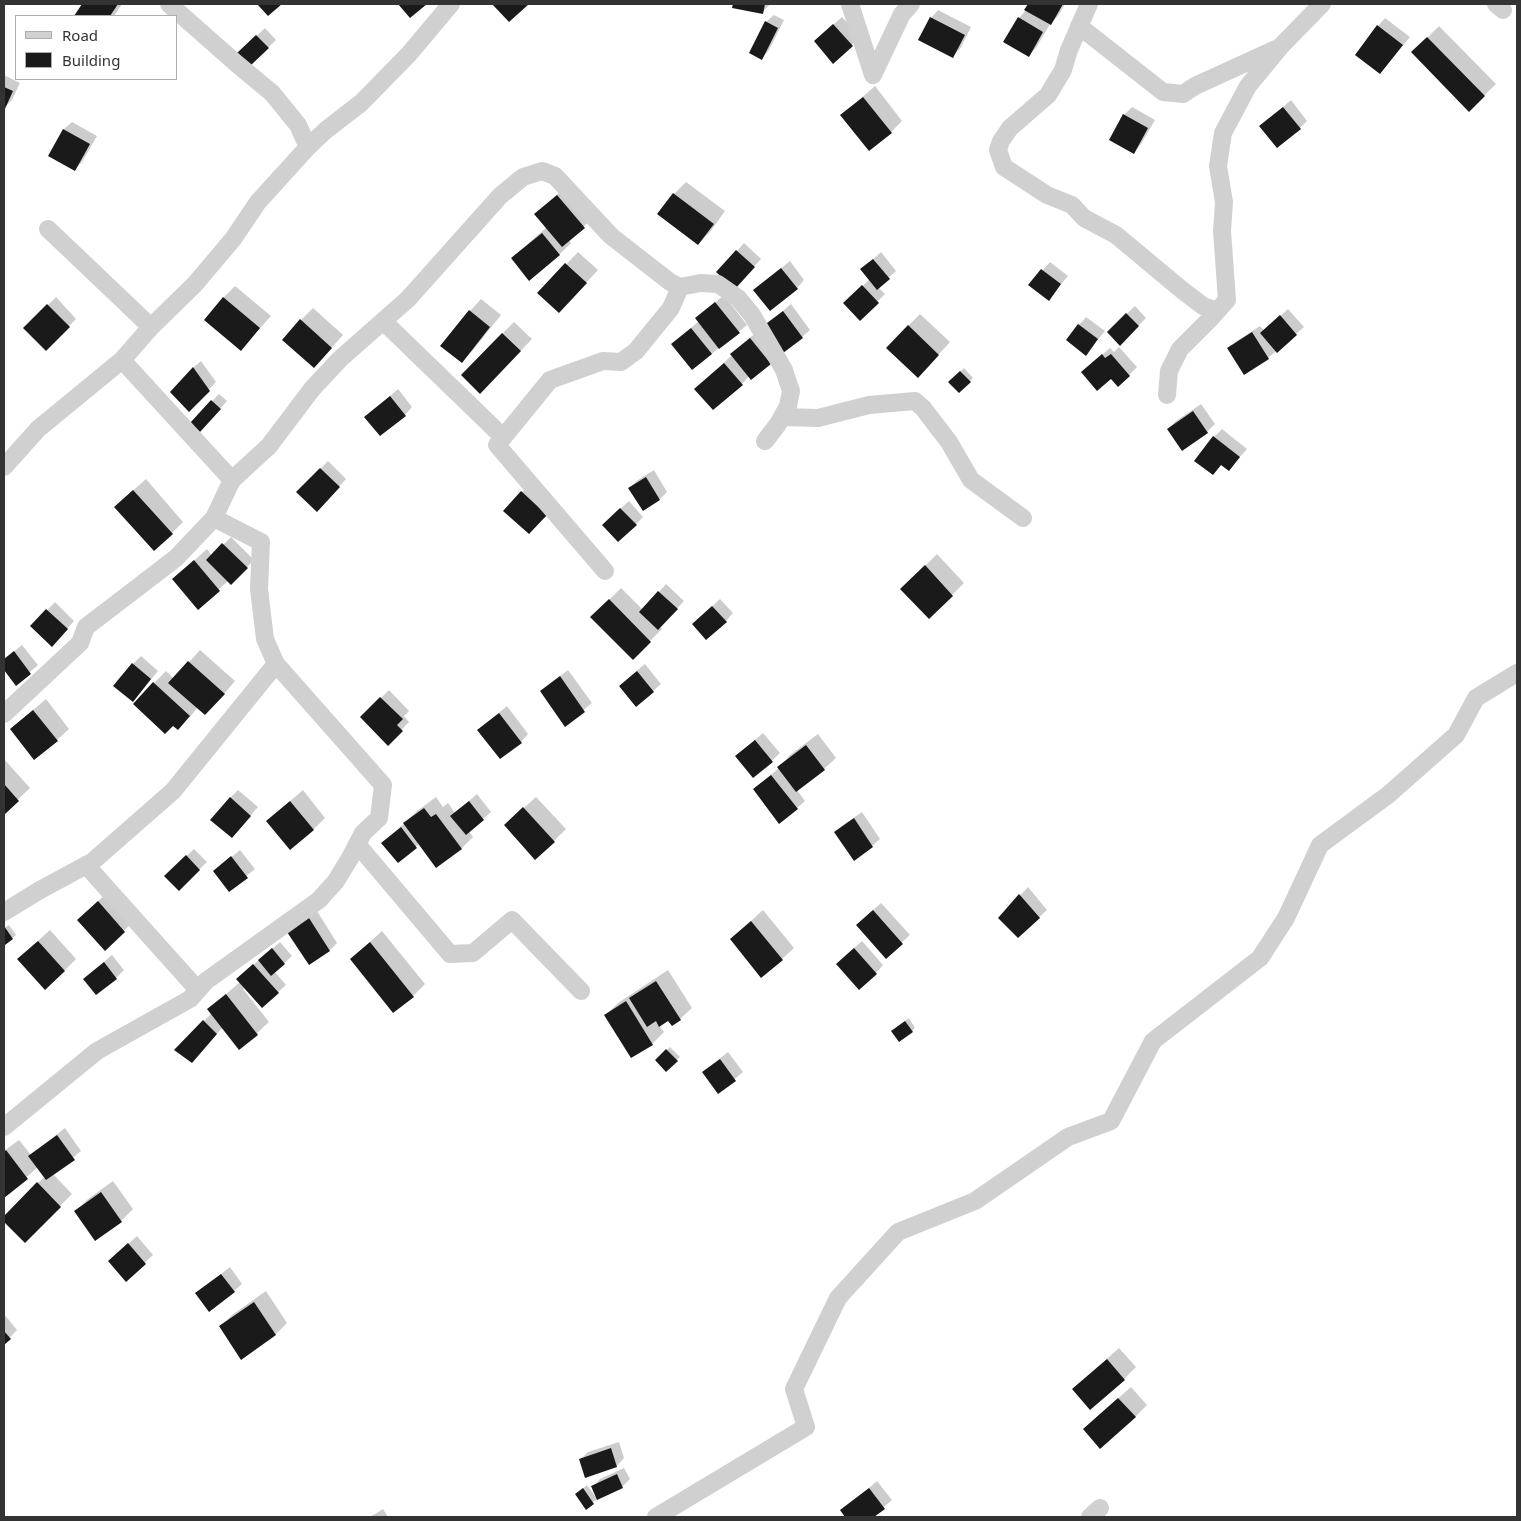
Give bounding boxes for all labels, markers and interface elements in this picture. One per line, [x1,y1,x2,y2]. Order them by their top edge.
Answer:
legend [15,15,178,80]
text: Road [62,25,98,45]
text: Building [62,50,120,70]

